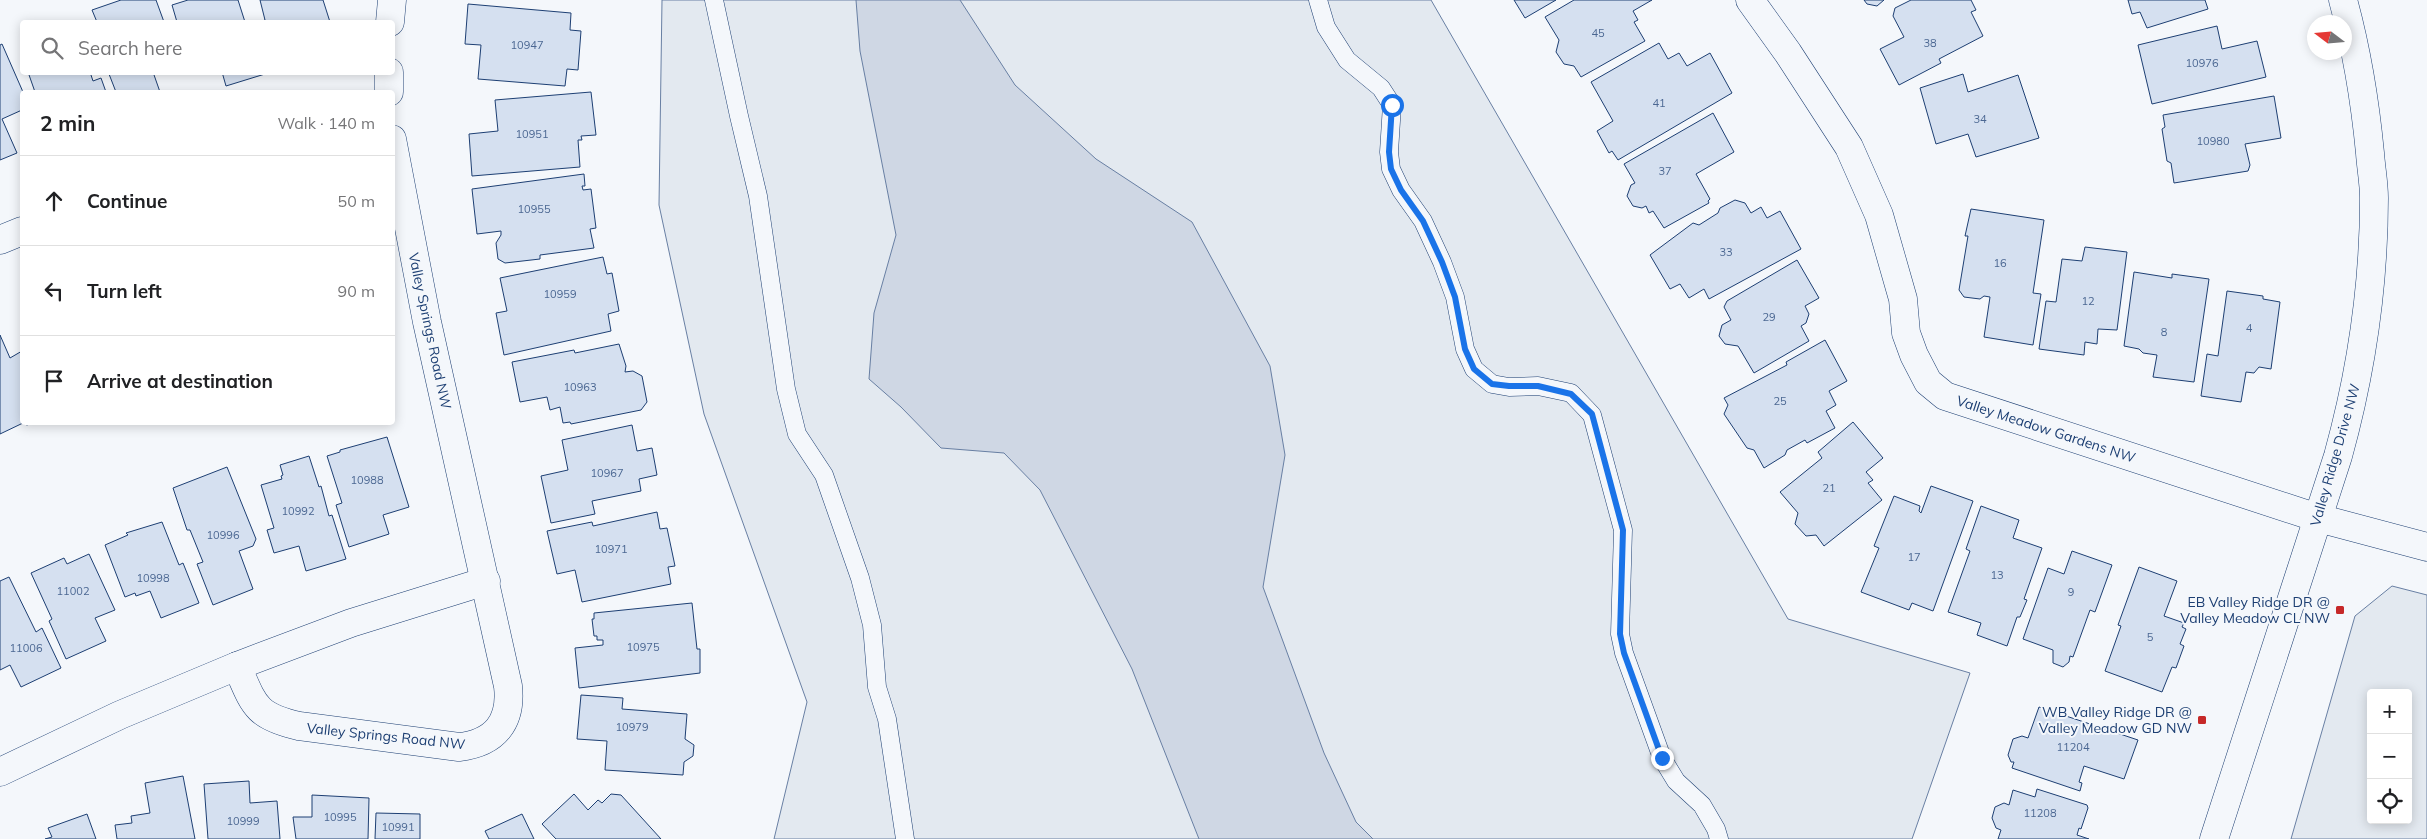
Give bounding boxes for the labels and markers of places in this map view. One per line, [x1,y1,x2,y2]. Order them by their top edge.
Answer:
place label: EB Valley Ridge DR @ Valley Meadow CL NW [2180,593,2330,627]
marker: EB Valley Ridge DR @ Valley Meadow CL NW [2334,604,2346,616]
place label: WB Valley Ridge DR @ Valley Meadow GD NW [2039,703,2192,737]
marker: WB Valley Ridge DR @ Valley Meadow GD NW [2196,714,2208,726]

